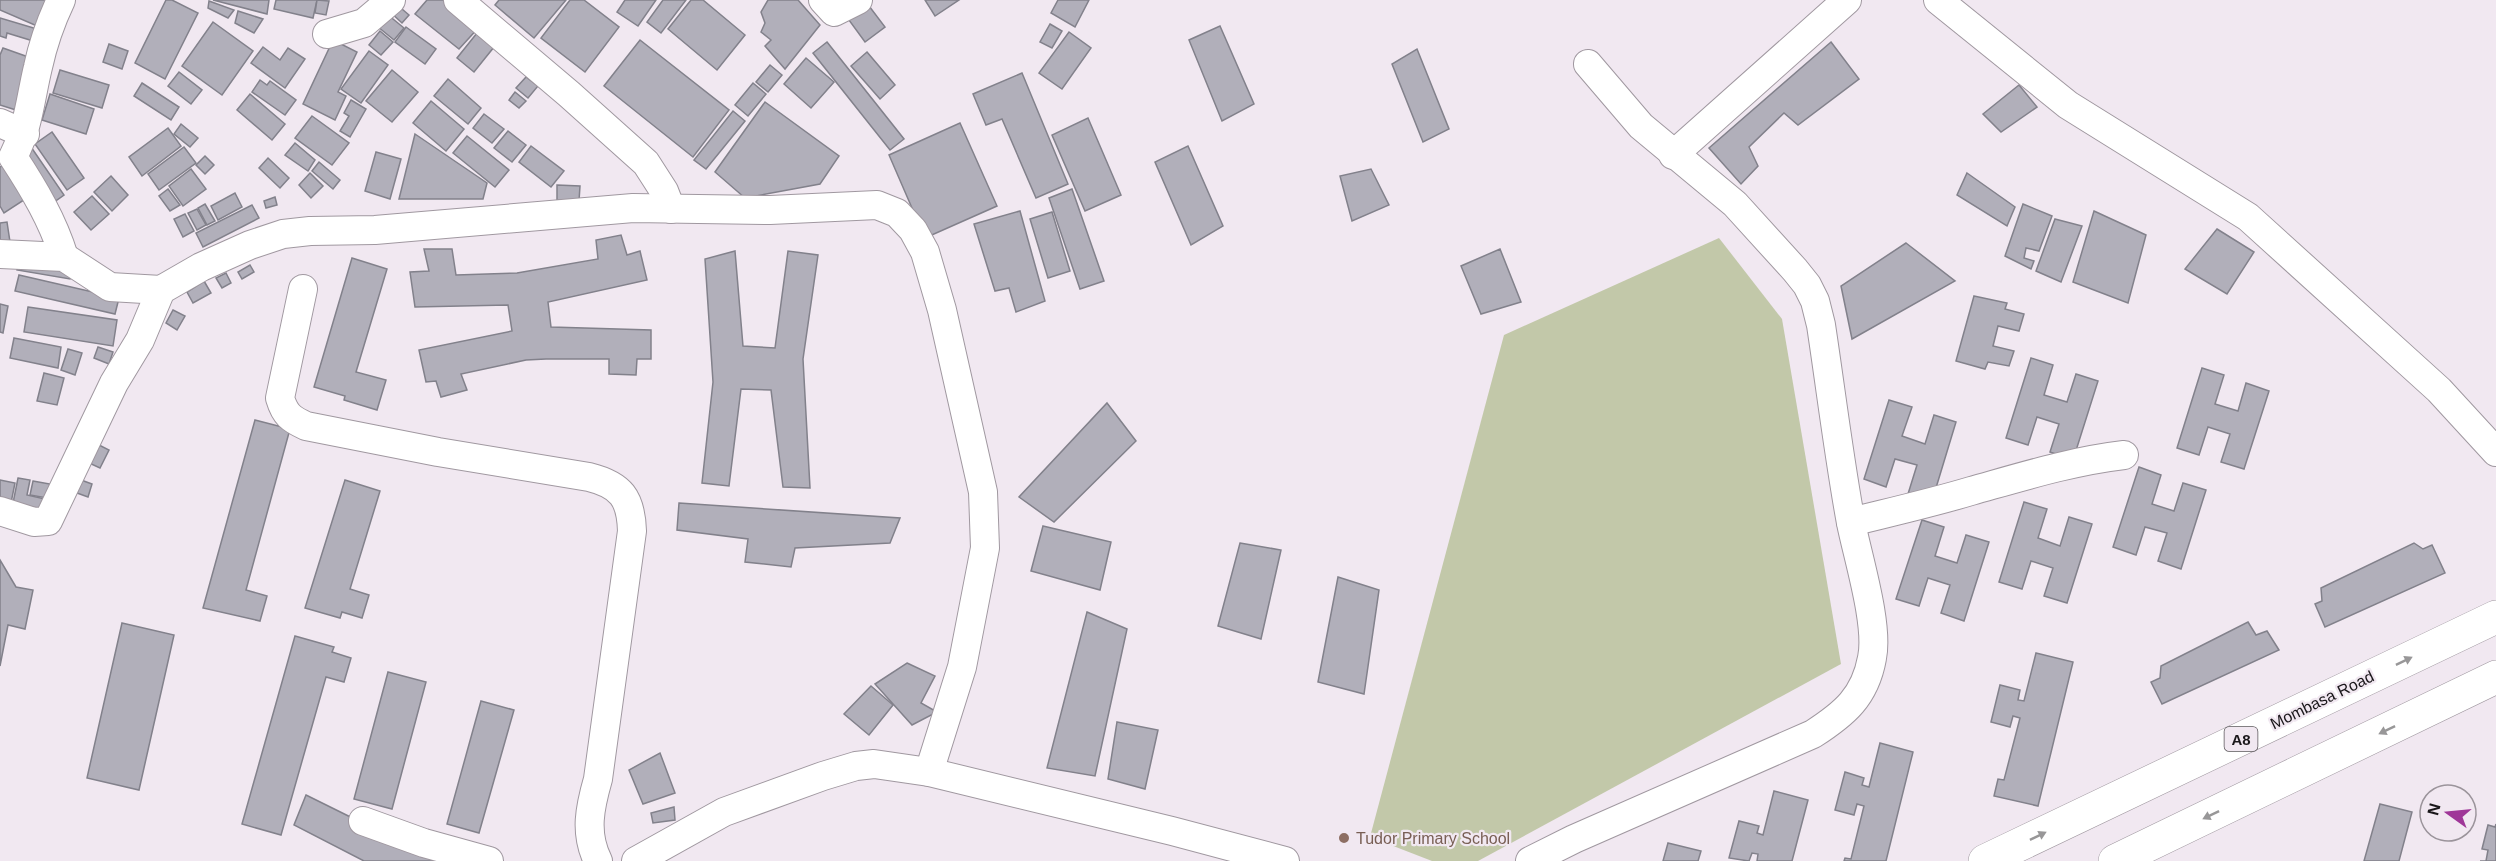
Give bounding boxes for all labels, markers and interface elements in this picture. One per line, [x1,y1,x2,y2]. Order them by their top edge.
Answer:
one-way arrow [2395,657,2412,666]
street label: Mombasa Road [2268,668,2376,732]
one-way arrow [2378,725,2395,734]
road number: A8 [2224,727,2258,751]
north arrow [2418,783,2478,843]
text: N [2424,801,2444,817]
one-way arrow [2203,810,2220,819]
place label: Tudor Primary School [1356,830,1510,847]
marker: Tudor Primary School [1337,831,1351,845]
one-way arrow [2030,831,2047,840]

